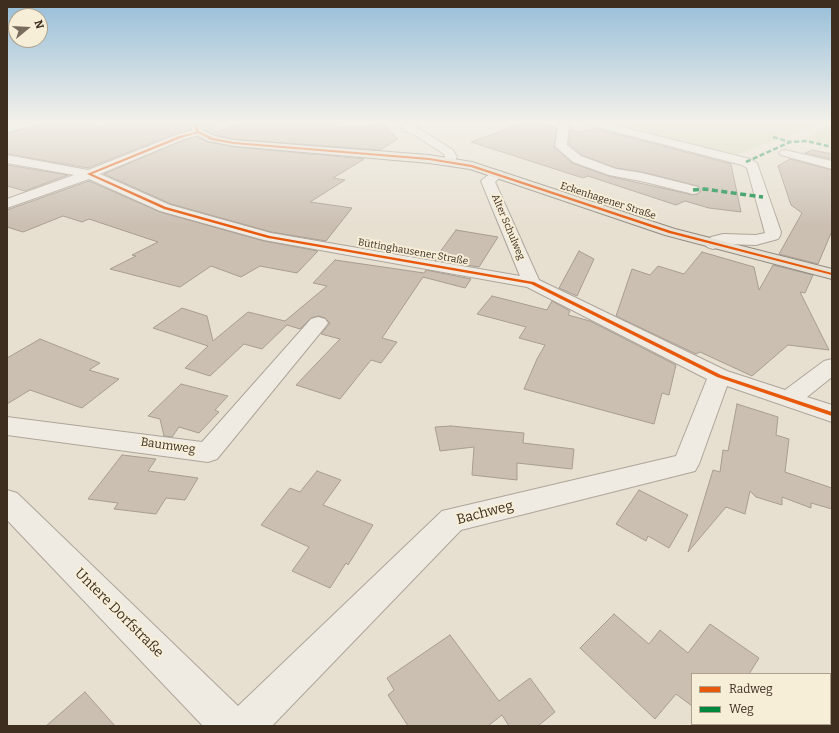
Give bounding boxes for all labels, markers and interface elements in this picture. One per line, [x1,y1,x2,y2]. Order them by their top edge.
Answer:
north arrow [8,8,48,48]
text: N [31,18,46,30]
street label: Eckenhagener Straße [559,180,657,222]
street label: Alter Schulweg [489,192,527,262]
street label: Büttinghausener Straße [357,236,469,268]
street label: Baumweg [140,435,196,457]
street label: Bachweg [455,497,515,529]
street label: Untere Dorfstraße [71,565,167,661]
legend [691,673,831,725]
text: Radweg [729,682,773,696]
text: Weg [729,702,754,716]

